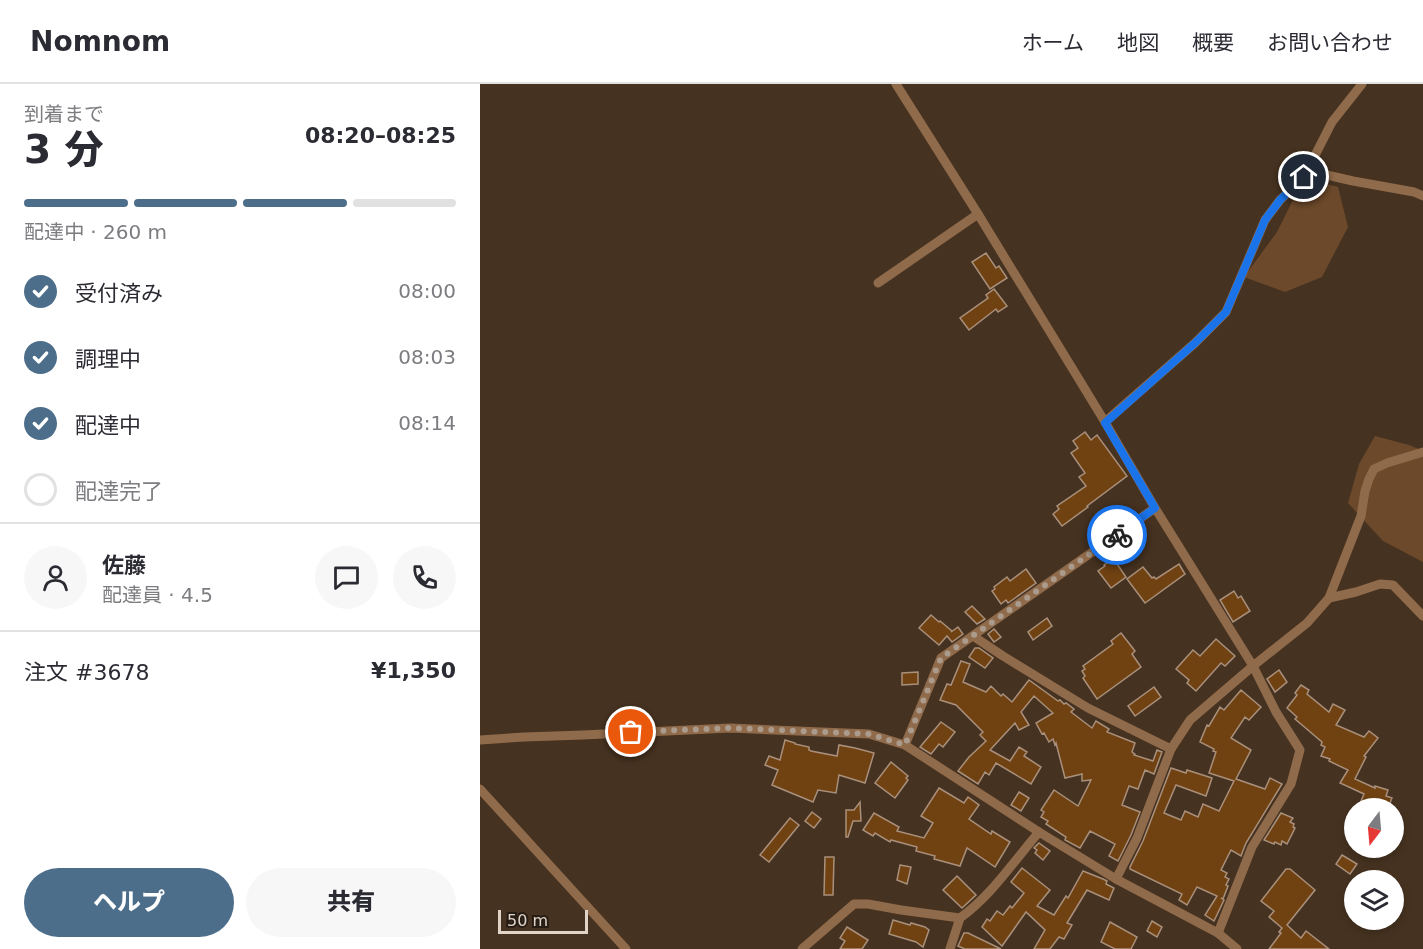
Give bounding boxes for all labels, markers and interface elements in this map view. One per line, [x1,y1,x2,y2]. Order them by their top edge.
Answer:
text: Nomnom [30,25,170,58]
text: ホーム [1022,31,1084,55]
text: 地図 [1117,31,1159,55]
text: 概要 [1192,31,1234,55]
text: お問い合わせ [1267,31,1393,55]
text: 到着まで [24,102,104,126]
text: 08:20–08:25 [305,123,456,148]
text: 3 分 [24,127,104,172]
pin [1278,151,1329,202]
icon: home [1287,160,1320,193]
text: 配達中 · 260 m [24,220,167,244]
icon: check [24,275,57,308]
text: 08:00 [398,279,456,303]
text: 受付済み [75,281,163,306]
icon: check [24,341,57,374]
text: 08:03 [398,345,456,369]
text: 調理中 [75,347,141,372]
icon: check [24,407,57,440]
text: 08:14 [398,411,456,435]
text: 配達中 [75,413,141,438]
text: 配達完了 [75,479,163,504]
courier [1087,505,1147,565]
icon: bike [1101,519,1134,552]
button: person [24,546,87,609]
button: chat [315,546,378,609]
button: phone [393,546,456,609]
text: 佐藤 [102,553,146,578]
text: 配達員 · 4.5 [102,583,213,607]
text: ¥1,350 [371,658,456,683]
text: 注文 #3678 [24,660,149,685]
pin [605,706,656,757]
icon: bag [614,715,647,748]
north arrow [1344,798,1404,858]
map controls [1344,798,1404,930]
button: ヘルプ [24,868,234,937]
button: 共有 [246,868,456,937]
button: layers [1344,870,1404,930]
scale bar [498,907,588,934]
text: 50 m [507,911,548,930]

